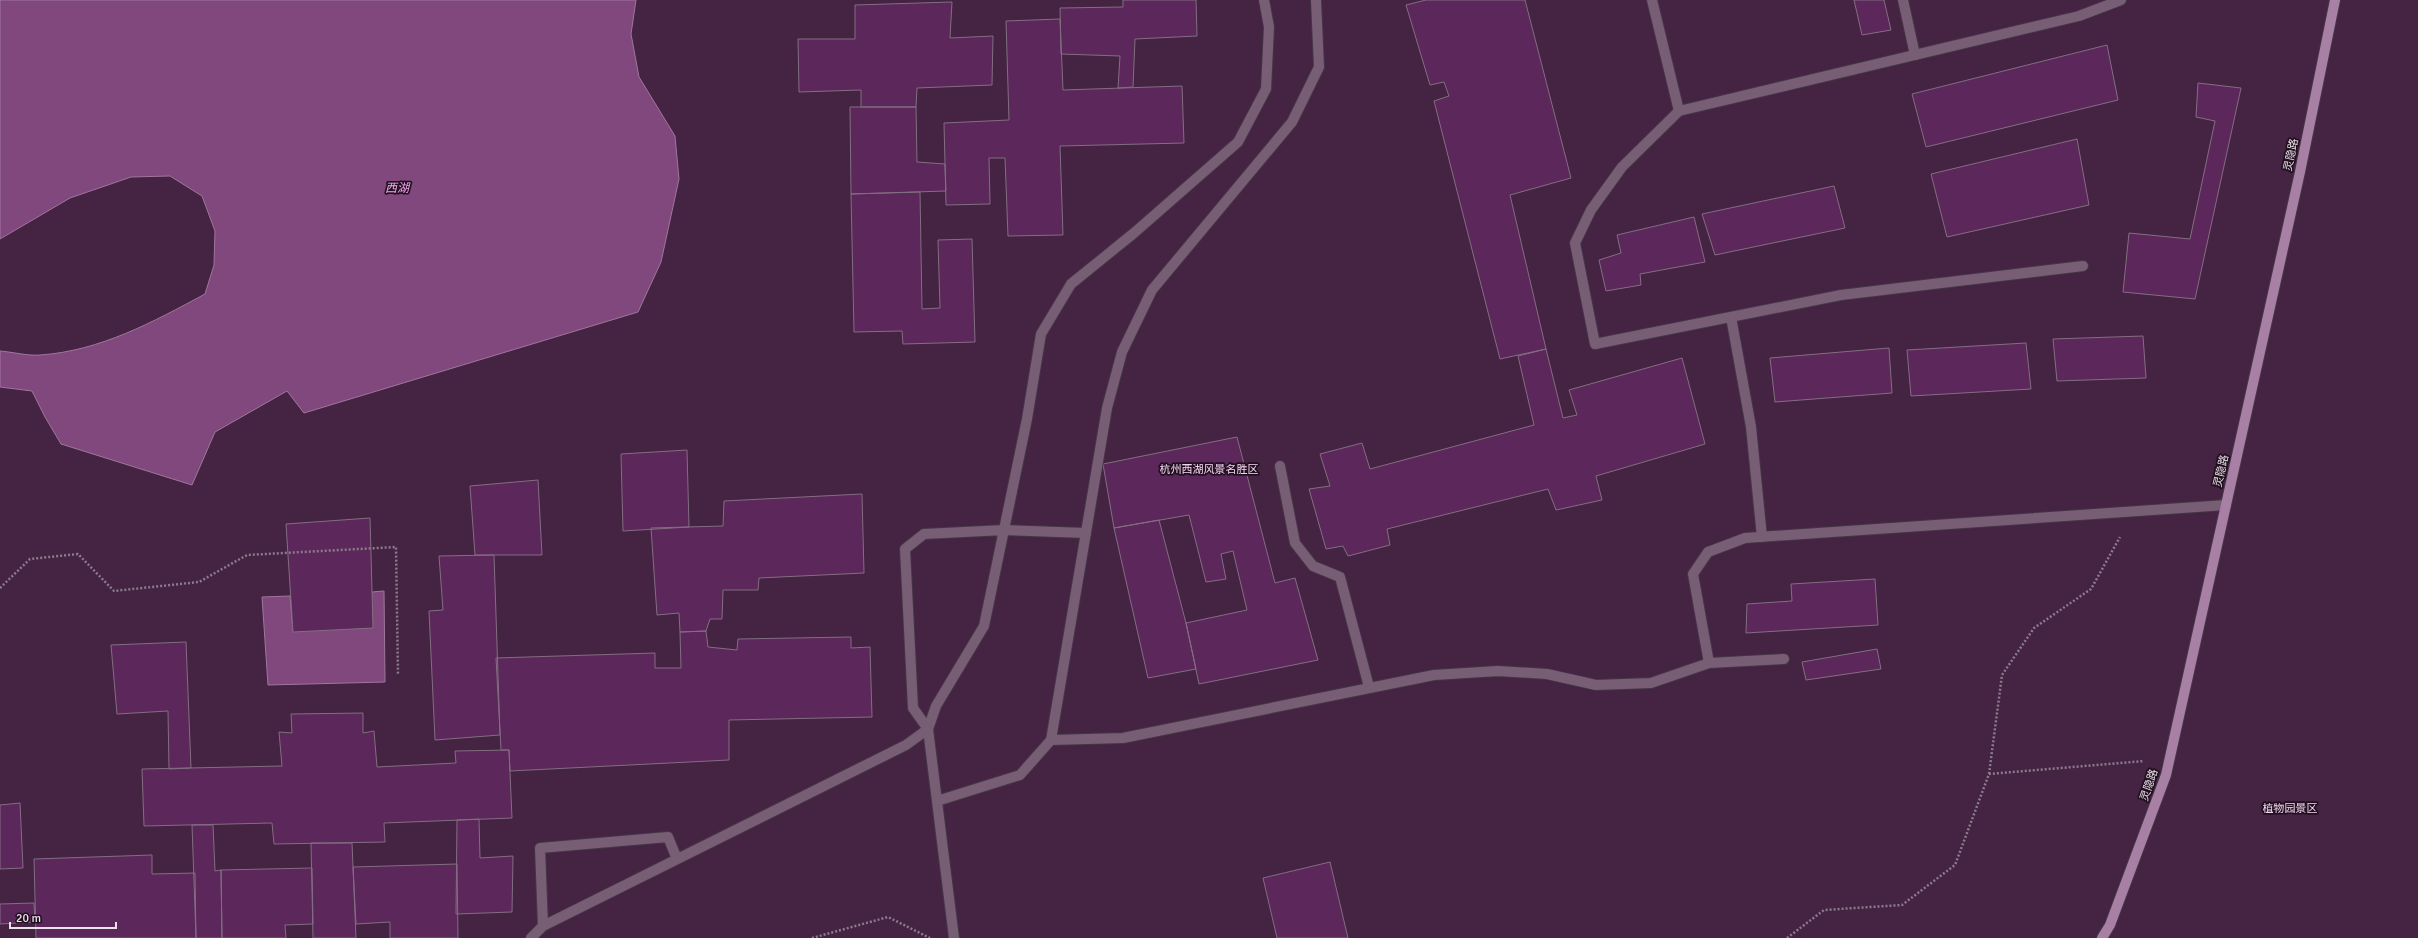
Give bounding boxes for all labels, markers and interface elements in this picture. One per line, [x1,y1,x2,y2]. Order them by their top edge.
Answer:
street label: 灵隐路 [2281,138,2301,172]
water label: 西湖 [385,181,411,196]
street label: 灵隐路 [2211,453,2231,489]
park label: 杭州西湖风景名胜区 [1160,463,1259,476]
street label: 灵隐路 [2137,767,2161,803]
park label: 植物园景区 [2263,802,2318,815]
scale bar [10,904,116,930]
text: 20 m [16,911,41,926]

